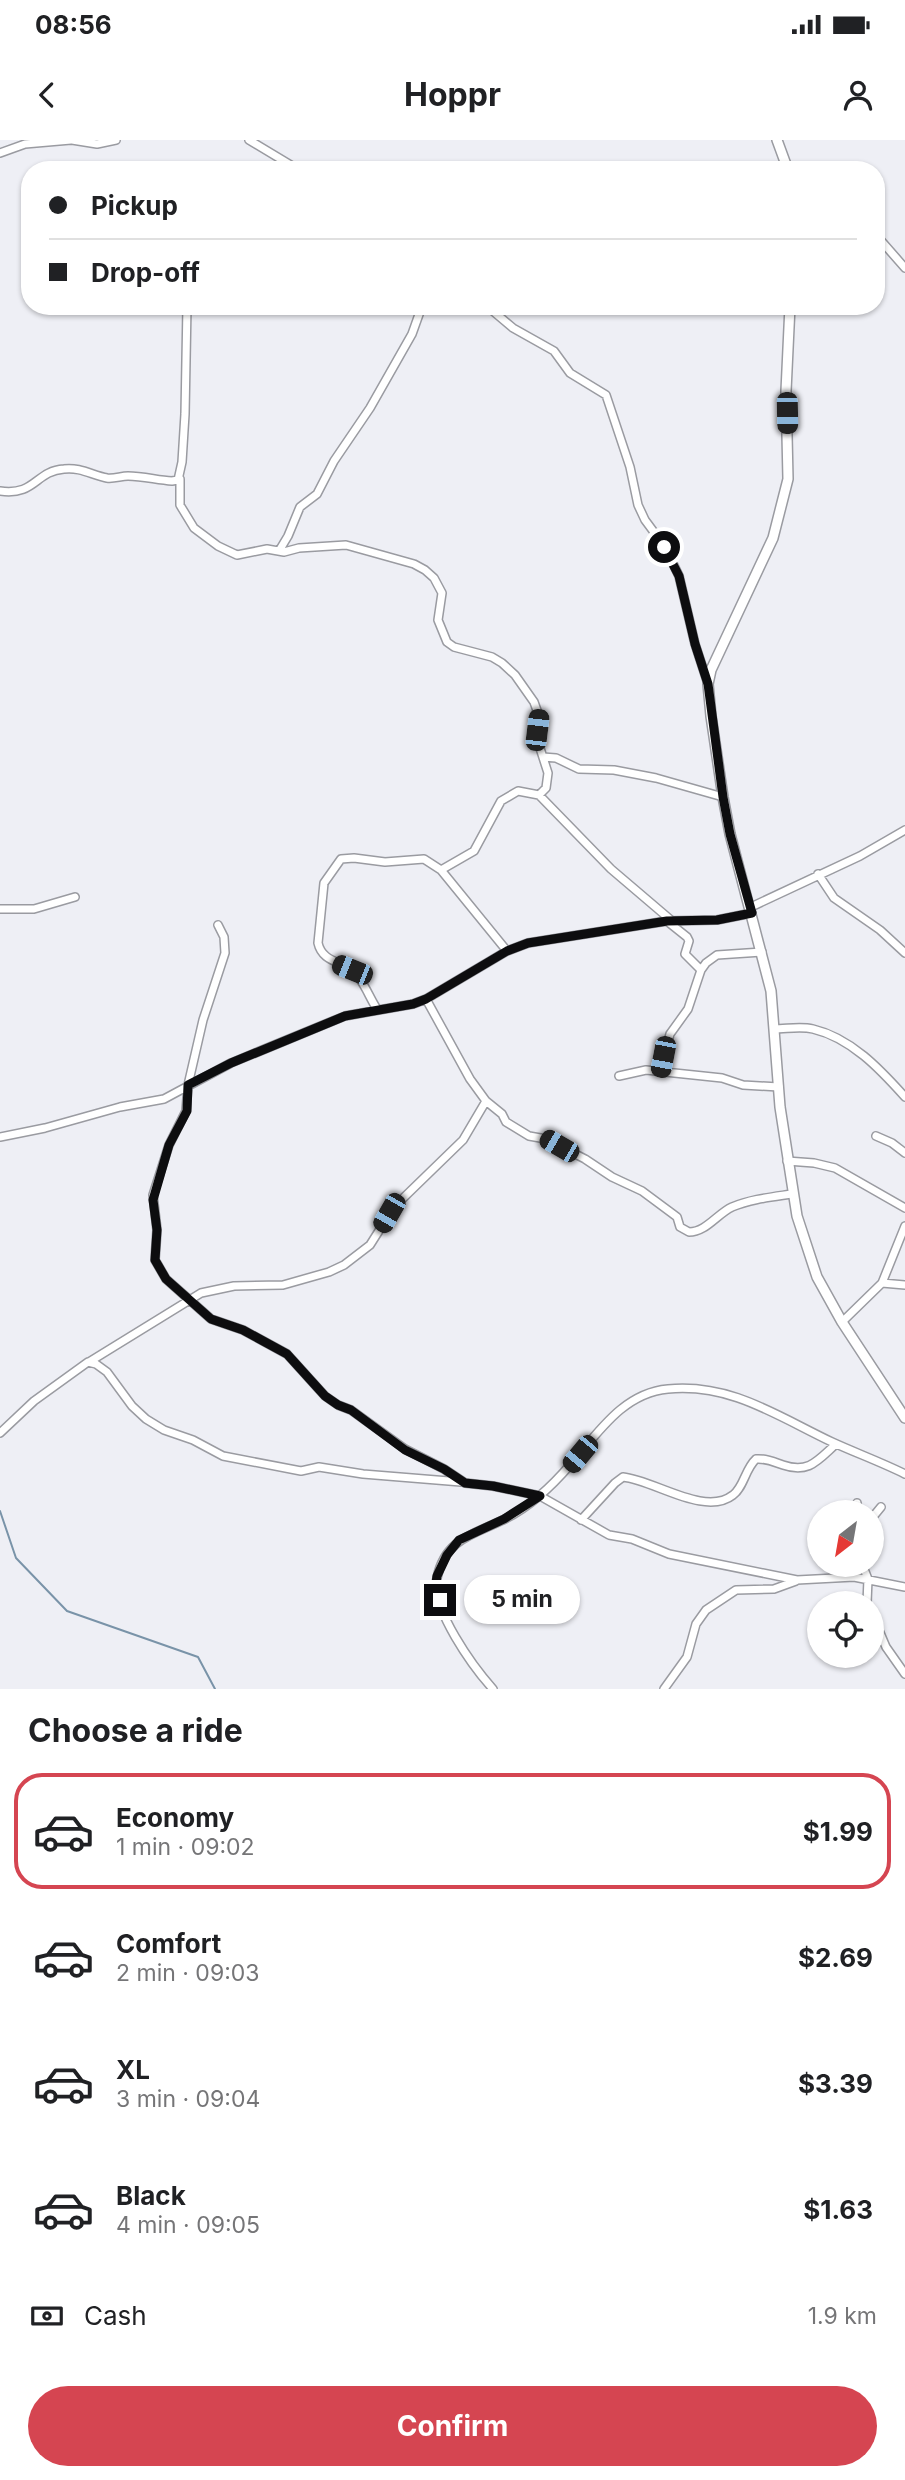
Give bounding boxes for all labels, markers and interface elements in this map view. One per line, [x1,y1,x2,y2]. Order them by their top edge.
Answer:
text: 08:56 [35,9,112,40]
text: Hoppr [404,75,501,114]
icon: back [28,76,66,114]
icon: person [839,76,877,114]
text: Pickup [91,190,178,221]
text: Drop-off [91,257,200,288]
car [777,392,798,434]
route start [648,531,680,563]
car [525,708,550,752]
car [329,952,376,988]
car [649,1034,678,1080]
car [536,1126,583,1166]
car [370,1190,409,1236]
car [559,1431,602,1477]
north arrow [807,1500,884,1577]
map controls [807,1500,884,1668]
callout: 5 min [464,1576,580,1624]
route end [424,1584,456,1616]
text: 5 min [491,1585,553,1613]
button: locate [807,1591,884,1668]
text: Choose a ride [28,1711,243,1750]
icon: car [32,1800,95,1863]
text: Economy [116,1802,234,1833]
text: $1.99 [803,1816,873,1847]
text: 1 min · 09:02 [116,1833,255,1861]
icon: car [32,1926,95,1989]
text: Comfort [116,1928,221,1959]
text: $2.69 [798,1942,873,1973]
text: 2 min · 09:03 [116,1959,259,1987]
icon: car [32,2052,95,2115]
text: XL [116,2054,150,2085]
text: $3.39 [798,2068,873,2099]
text: 3 min · 09:04 [116,2085,260,2113]
icon: car [32,2178,95,2241]
text: Black [116,2180,186,2211]
text: $1.63 [803,2194,873,2225]
text: 4 min · 09:05 [116,2211,260,2239]
icon: cash [28,2297,66,2335]
text: Cash [84,2300,147,2331]
text: 1.9 km [808,2302,877,2330]
button: Confirm [28,2386,877,2466]

